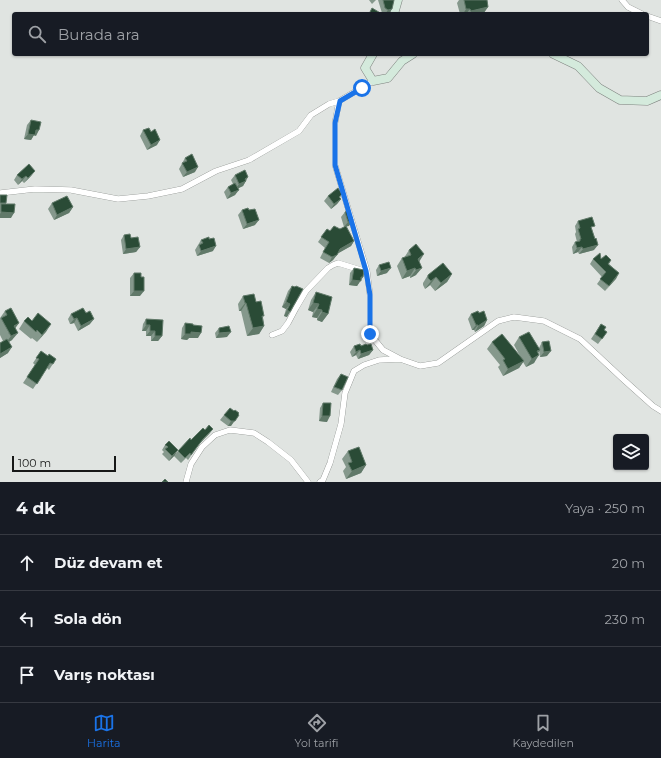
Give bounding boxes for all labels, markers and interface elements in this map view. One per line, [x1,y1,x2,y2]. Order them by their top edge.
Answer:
search box [12,12,649,56]
icon: search [26,23,48,45]
text: Burada ara [58,25,140,44]
route start [353,79,371,97]
route end [361,325,379,343]
map controls [613,434,649,470]
button: layers [613,434,649,470]
scale bar [12,454,116,473]
text: 100 m [18,456,51,470]
text: 4 dk [16,498,55,518]
text: Yaya · 250 m [565,500,645,516]
icon: ahead [16,552,38,574]
text: Düz devam et [54,553,163,572]
text: 20 m [612,555,645,571]
icon: left [16,608,38,630]
text: Sola dön [54,609,122,628]
text: 230 m [604,611,645,627]
icon: arrive [16,664,38,686]
text: Varış noktası [54,665,155,684]
tab: Harita [87,712,120,750]
tab: Yol tarifi [295,712,338,750]
tab: Kaydedilen [513,712,574,750]

